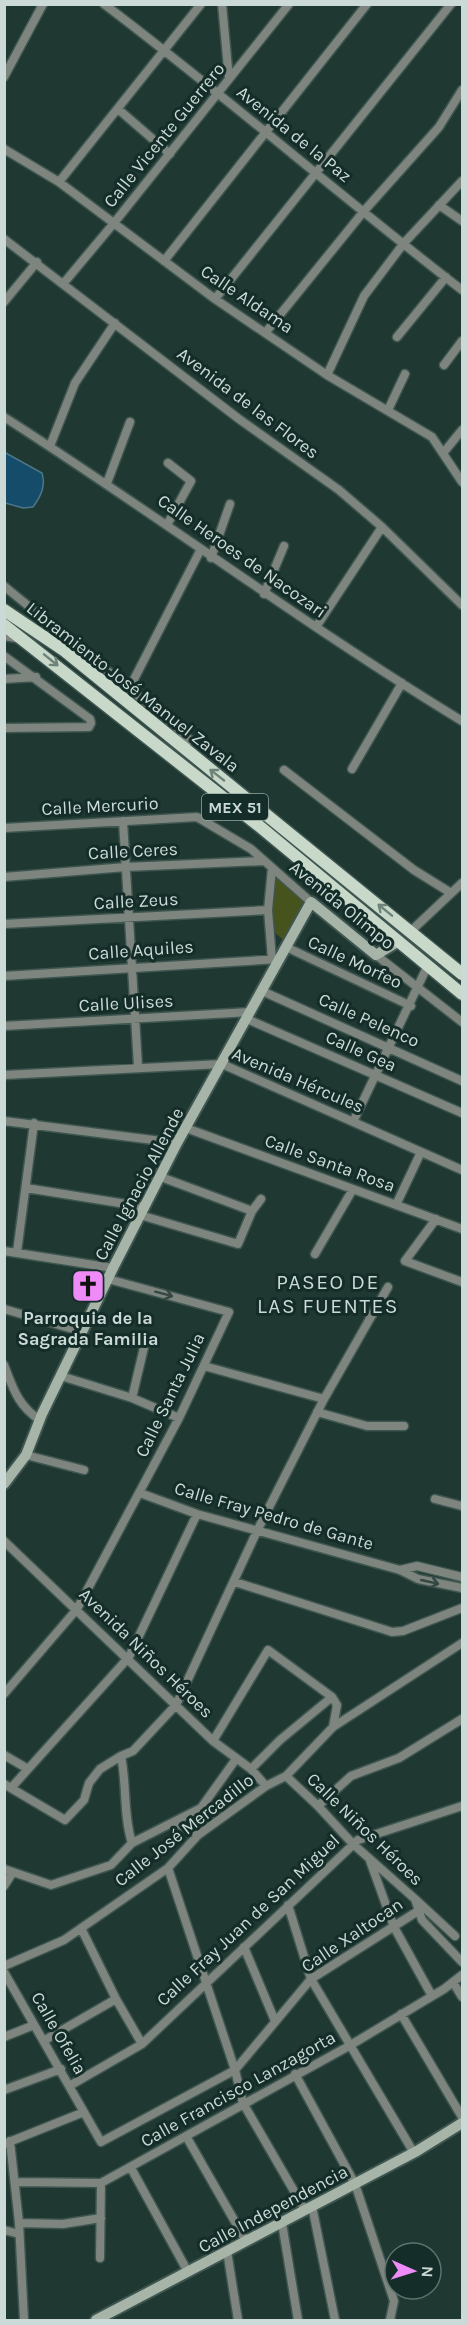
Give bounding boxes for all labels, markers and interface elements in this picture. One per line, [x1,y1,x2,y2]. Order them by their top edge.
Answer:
street label: Calle Vicente Guerrero [99,58,229,212]
street label: Avenida de la Paz [232,81,356,187]
street label: Calle Aldama [196,260,298,338]
street label: Avenida de las Flores [173,343,323,463]
street label: Calle Heroes de Nacozari [153,489,331,623]
street label: Libramiento José Manuel Zavala [22,597,244,777]
one-way arrow [43,653,59,666]
one-way arrow [209,768,225,781]
street label: Calle Mercurio [41,792,159,820]
road number: MEX 51 [202,794,268,820]
street label: Calle Ceres [87,838,179,864]
street label: Avenida Olimpo [285,856,399,954]
street label: Calle Zeus [93,888,179,914]
one-way arrow [377,904,393,917]
street label: Calle Morfeo [304,931,406,993]
street label: Calle Aquiles [88,935,194,965]
street label: Calle Pelenco [315,988,423,1052]
street label: Calle Ulises [78,990,174,1016]
street label: Calle Gea [322,1026,400,1076]
street label: Avenida Hércules [229,1042,367,1118]
street label: Calle Ignacio Allende [89,1104,189,1264]
street label: Calle Santa Rosa [262,1129,398,1197]
church icon: Parroquia de la Sagrada Familia [70,1268,106,1304]
district label: PASEO DE LAS FUENTES [257,1270,399,1318]
one-way arrow [154,1289,173,1301]
place label: Parroquia de la Sagrada Familia [17,1307,159,1350]
street label: Calle Santa Julia [130,1329,210,1461]
street label: Calle Fray Pedro de Gante [172,1477,376,1555]
one-way arrow [420,1577,440,1588]
street label: Avenida Niños Héroes [74,1583,218,1723]
street label: Calle Niños Héroes [302,1768,428,1890]
street label: Calle José Mercadillo [110,1769,258,1891]
street label: Calle Fray Juan de San Miguel [152,1829,344,2011]
street label: Calle Xaltocan [297,1893,407,1977]
street label: Calle Ofelia [27,1988,91,2078]
street label: Calle Francisco Lanzagorta [137,2026,339,2152]
street label: Calle Independencia [194,2160,352,2258]
north arrow [383,2241,443,2301]
text: N [418,2266,437,2278]

